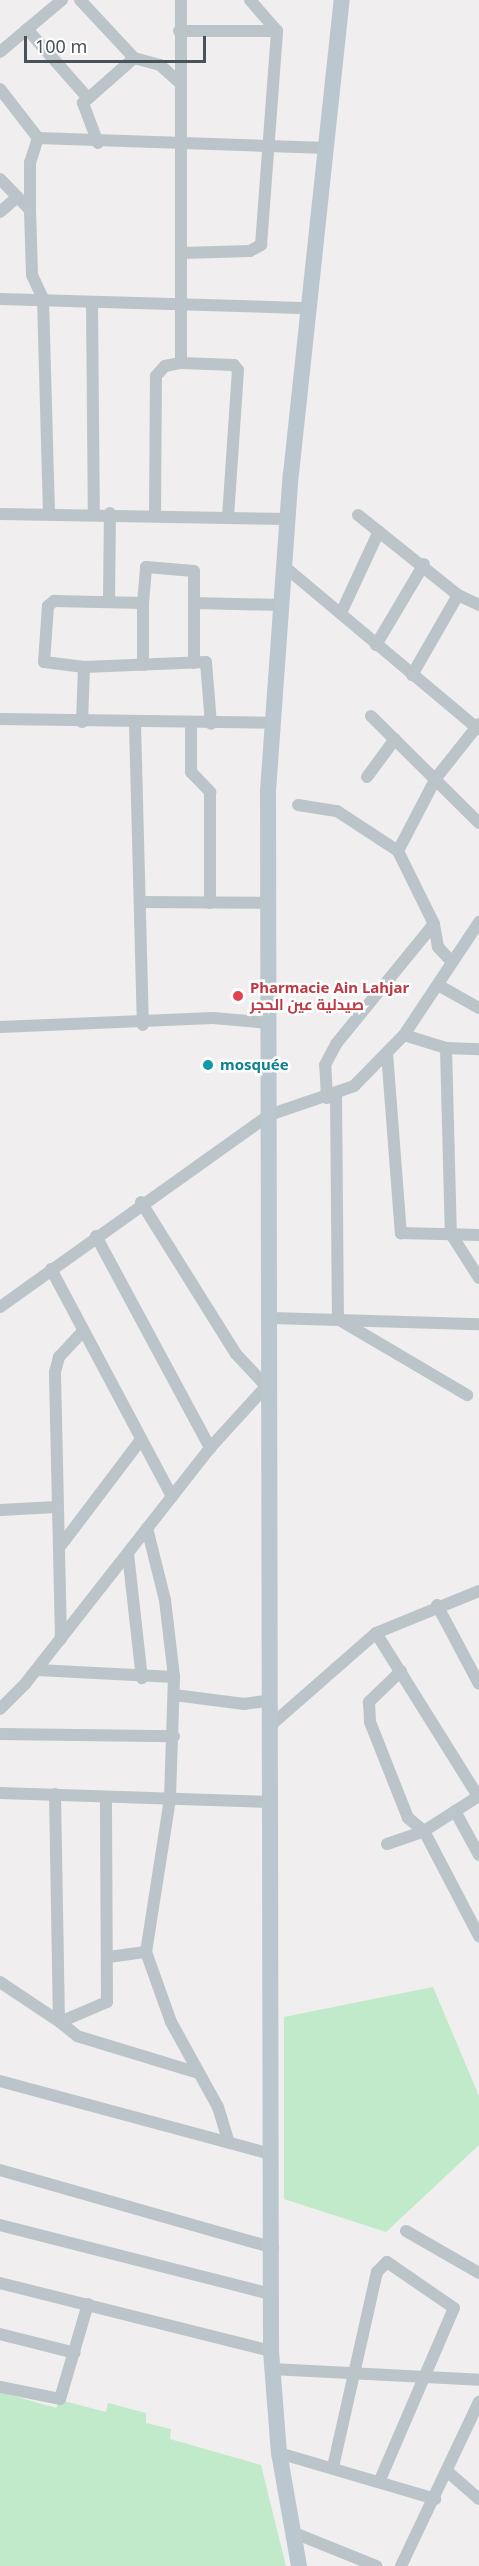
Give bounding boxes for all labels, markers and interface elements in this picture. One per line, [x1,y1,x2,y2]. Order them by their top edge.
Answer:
scale bar [27,24,208,62]
text: 100 m [35,34,87,58]
place label: Pharmacie Ain Lahjar صيدلية عين الحجر [250,978,409,1013]
marker: Pharmacie Ain Lahjar صيدلية عين الحجر [231,989,245,1003]
place label: mosquée [220,1056,289,1074]
marker: mosquée [201,1058,215,1072]

